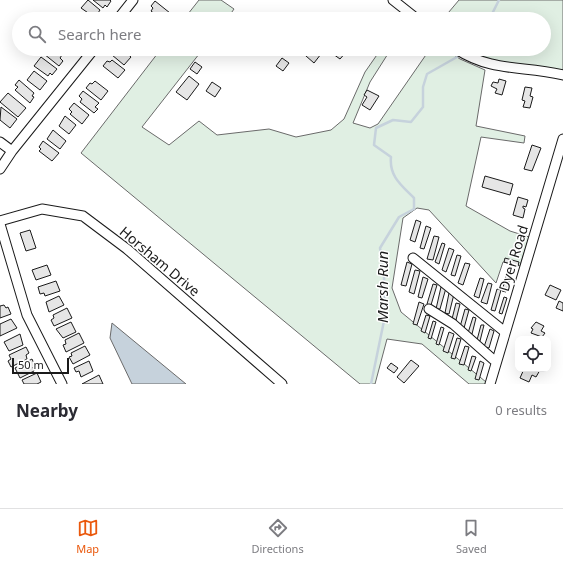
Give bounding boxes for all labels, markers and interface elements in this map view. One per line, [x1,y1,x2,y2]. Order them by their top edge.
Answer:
search box [12,12,551,56]
icon: search [26,23,48,45]
text: Search here [58,24,141,44]
street label: Horsham Drive [116,222,204,300]
street label: Dyer Road [494,223,532,293]
water label: Marsh Run [372,251,392,323]
map controls [515,336,551,372]
button: locate [515,336,551,372]
scale bar [12,356,69,375]
text: 50 m [18,357,44,372]
text: Nearby [16,399,78,422]
text: 0 results [495,401,547,419]
tab: Map [76,517,99,556]
tab: Directions [251,517,304,556]
tab: Saved [456,517,487,556]

